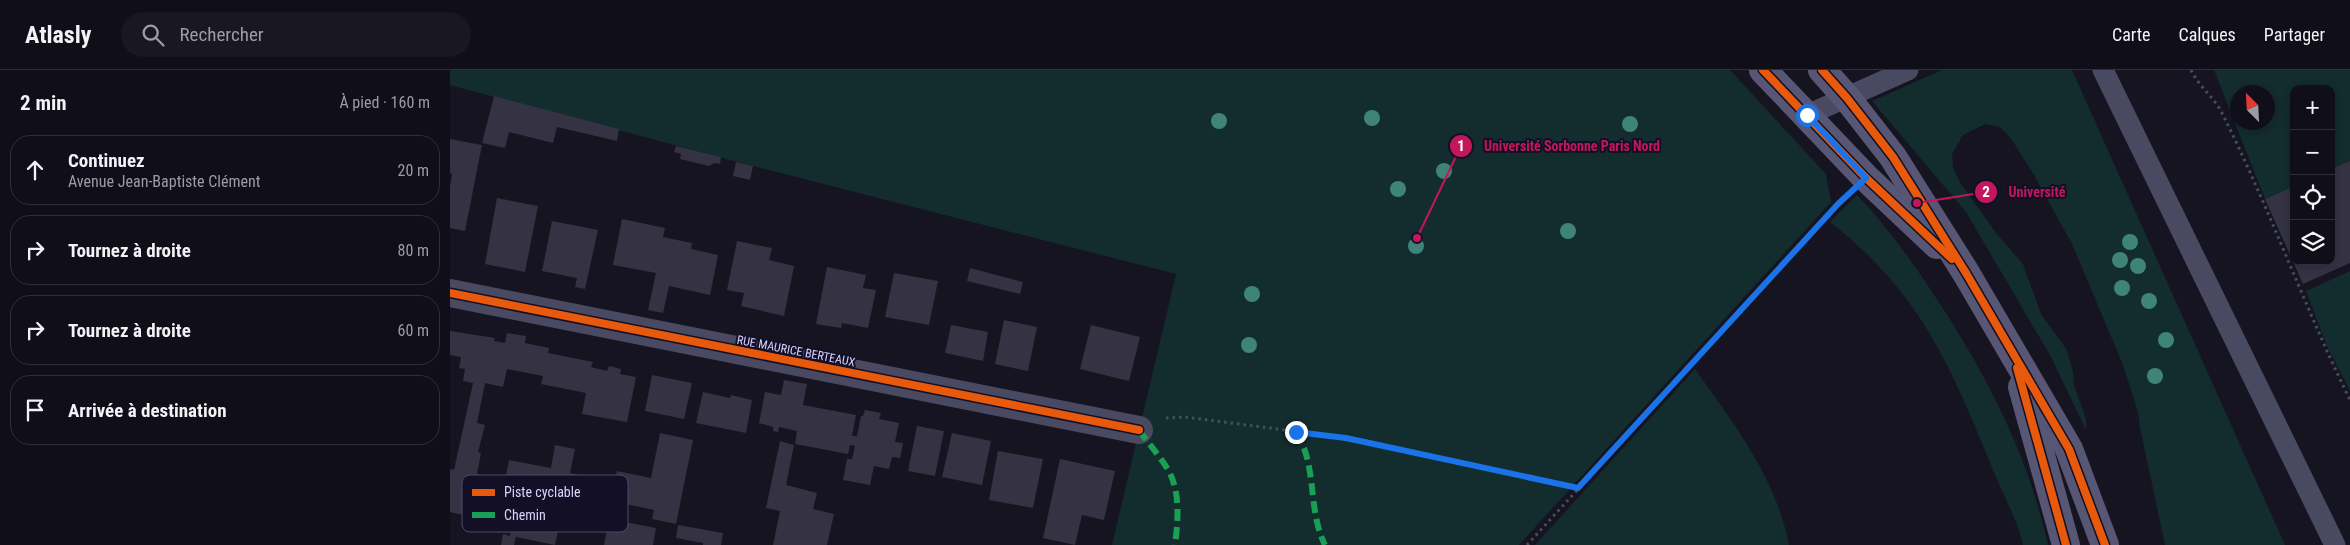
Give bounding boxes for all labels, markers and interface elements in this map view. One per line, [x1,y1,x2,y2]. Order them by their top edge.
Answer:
search box [121,12,471,57]
text: Atlasly [25,21,91,49]
icon: search [139,21,167,49]
text: Rechercher [179,23,264,46]
text: Carte [2112,24,2151,45]
text: Calques [2179,24,2236,45]
text: Partager [2264,24,2325,45]
north arrow [2230,85,2275,130]
map controls [2290,85,2335,265]
button: + [2290,85,2335,130]
text: 2 min [20,91,67,115]
text: À pied · 160 m [339,93,430,112]
route start [1796,104,1819,127]
button: − [2290,130,2335,175]
callout: Université Sorbonne Paris Nord [1449,132,1670,161]
text: 1 [1457,137,1465,155]
text: Université Sorbonne Paris Nord [1484,138,1660,154]
text: Continuez [68,149,145,172]
icon: ahead [21,156,49,184]
text: 20 m [397,161,429,180]
text: Avenue Jean-Baptiste Clément [68,172,261,191]
button: locate [2290,175,2335,220]
callout: Université [1973,177,2075,206]
text: 2 [1982,183,1990,201]
text: Université [2009,184,2066,200]
button: layers [2290,220,2335,265]
icon: right [21,236,49,264]
text: Tournez à droite [68,239,191,262]
text: 80 m [397,241,429,260]
icon: right [21,316,49,344]
text: Tournez à droite [68,319,191,342]
text: 60 m [397,321,429,340]
street label: RUE MAURICE BERTEAUX [736,333,857,369]
icon: arrive [21,396,49,424]
text: Arrivée à destination [68,399,227,422]
route end [1285,421,1308,444]
legend [462,475,628,532]
text: Piste cyclable [504,484,581,500]
text: Chemin [504,507,546,523]

